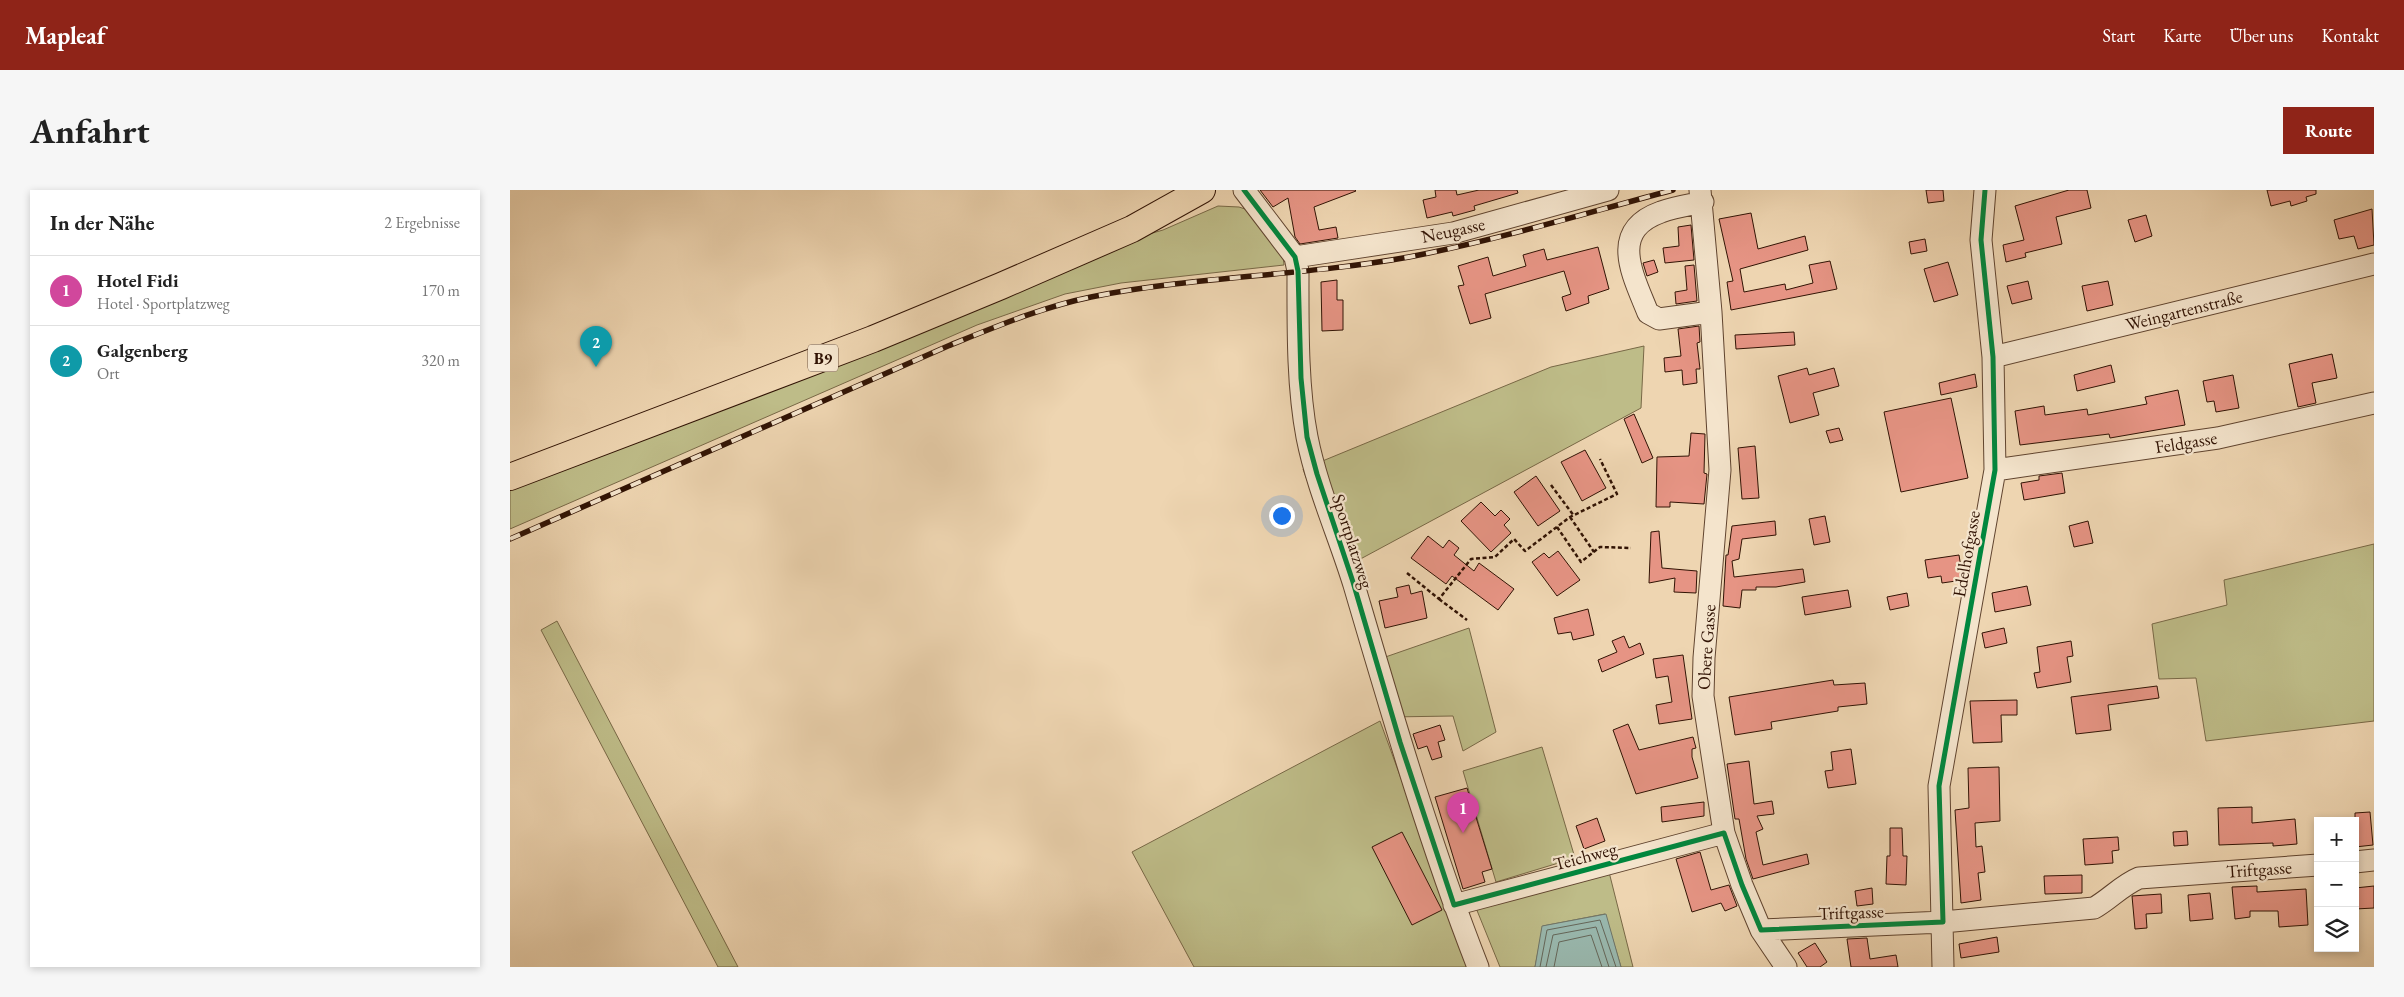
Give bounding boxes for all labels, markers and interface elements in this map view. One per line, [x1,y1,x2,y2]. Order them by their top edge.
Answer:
text: Mapleaf [25,20,106,51]
text: Start [2102,24,2135,47]
text: Karte [2163,24,2201,47]
text: Über uns [2229,24,2293,47]
text: Kontakt [2321,24,2379,47]
button: Route [2283,107,2374,154]
text: Anfahrt [30,108,150,153]
text: In der Nähe [50,209,155,236]
text: 2 Ergebnisse [384,212,460,233]
street label: Neugasse [1419,212,1487,248]
text: Hotel Fidi [97,268,179,293]
text: 1 [62,280,70,301]
text: 170 m [421,280,460,301]
street label: Weingartenstraße [2123,284,2245,336]
text: Hotel · Sportplatzweg [97,293,230,314]
pin: 2 [580,326,612,367]
text: Galgenberg [97,338,188,363]
road number: B9 [808,344,838,372]
text: 2 [62,350,70,371]
text: 320 m [421,350,460,371]
text: Ort [97,363,120,384]
street label: Feldgasse [2153,426,2219,458]
street label: Sportplatzweg [1327,491,1379,591]
your location [1269,503,1295,529]
street label: Edelhofgasse [1947,509,1985,599]
street label: Obere Gasse [1692,603,1720,691]
pin: 1 [1447,792,1479,833]
map controls [2314,817,2359,952]
button: + [2314,817,2359,862]
street label: Teichweg [1551,837,1619,875]
street label: Triftgasse [2225,855,2293,883]
button: − [2314,862,2359,907]
street label: Triftgasse [1818,899,1884,925]
button: layers [2314,907,2359,952]

